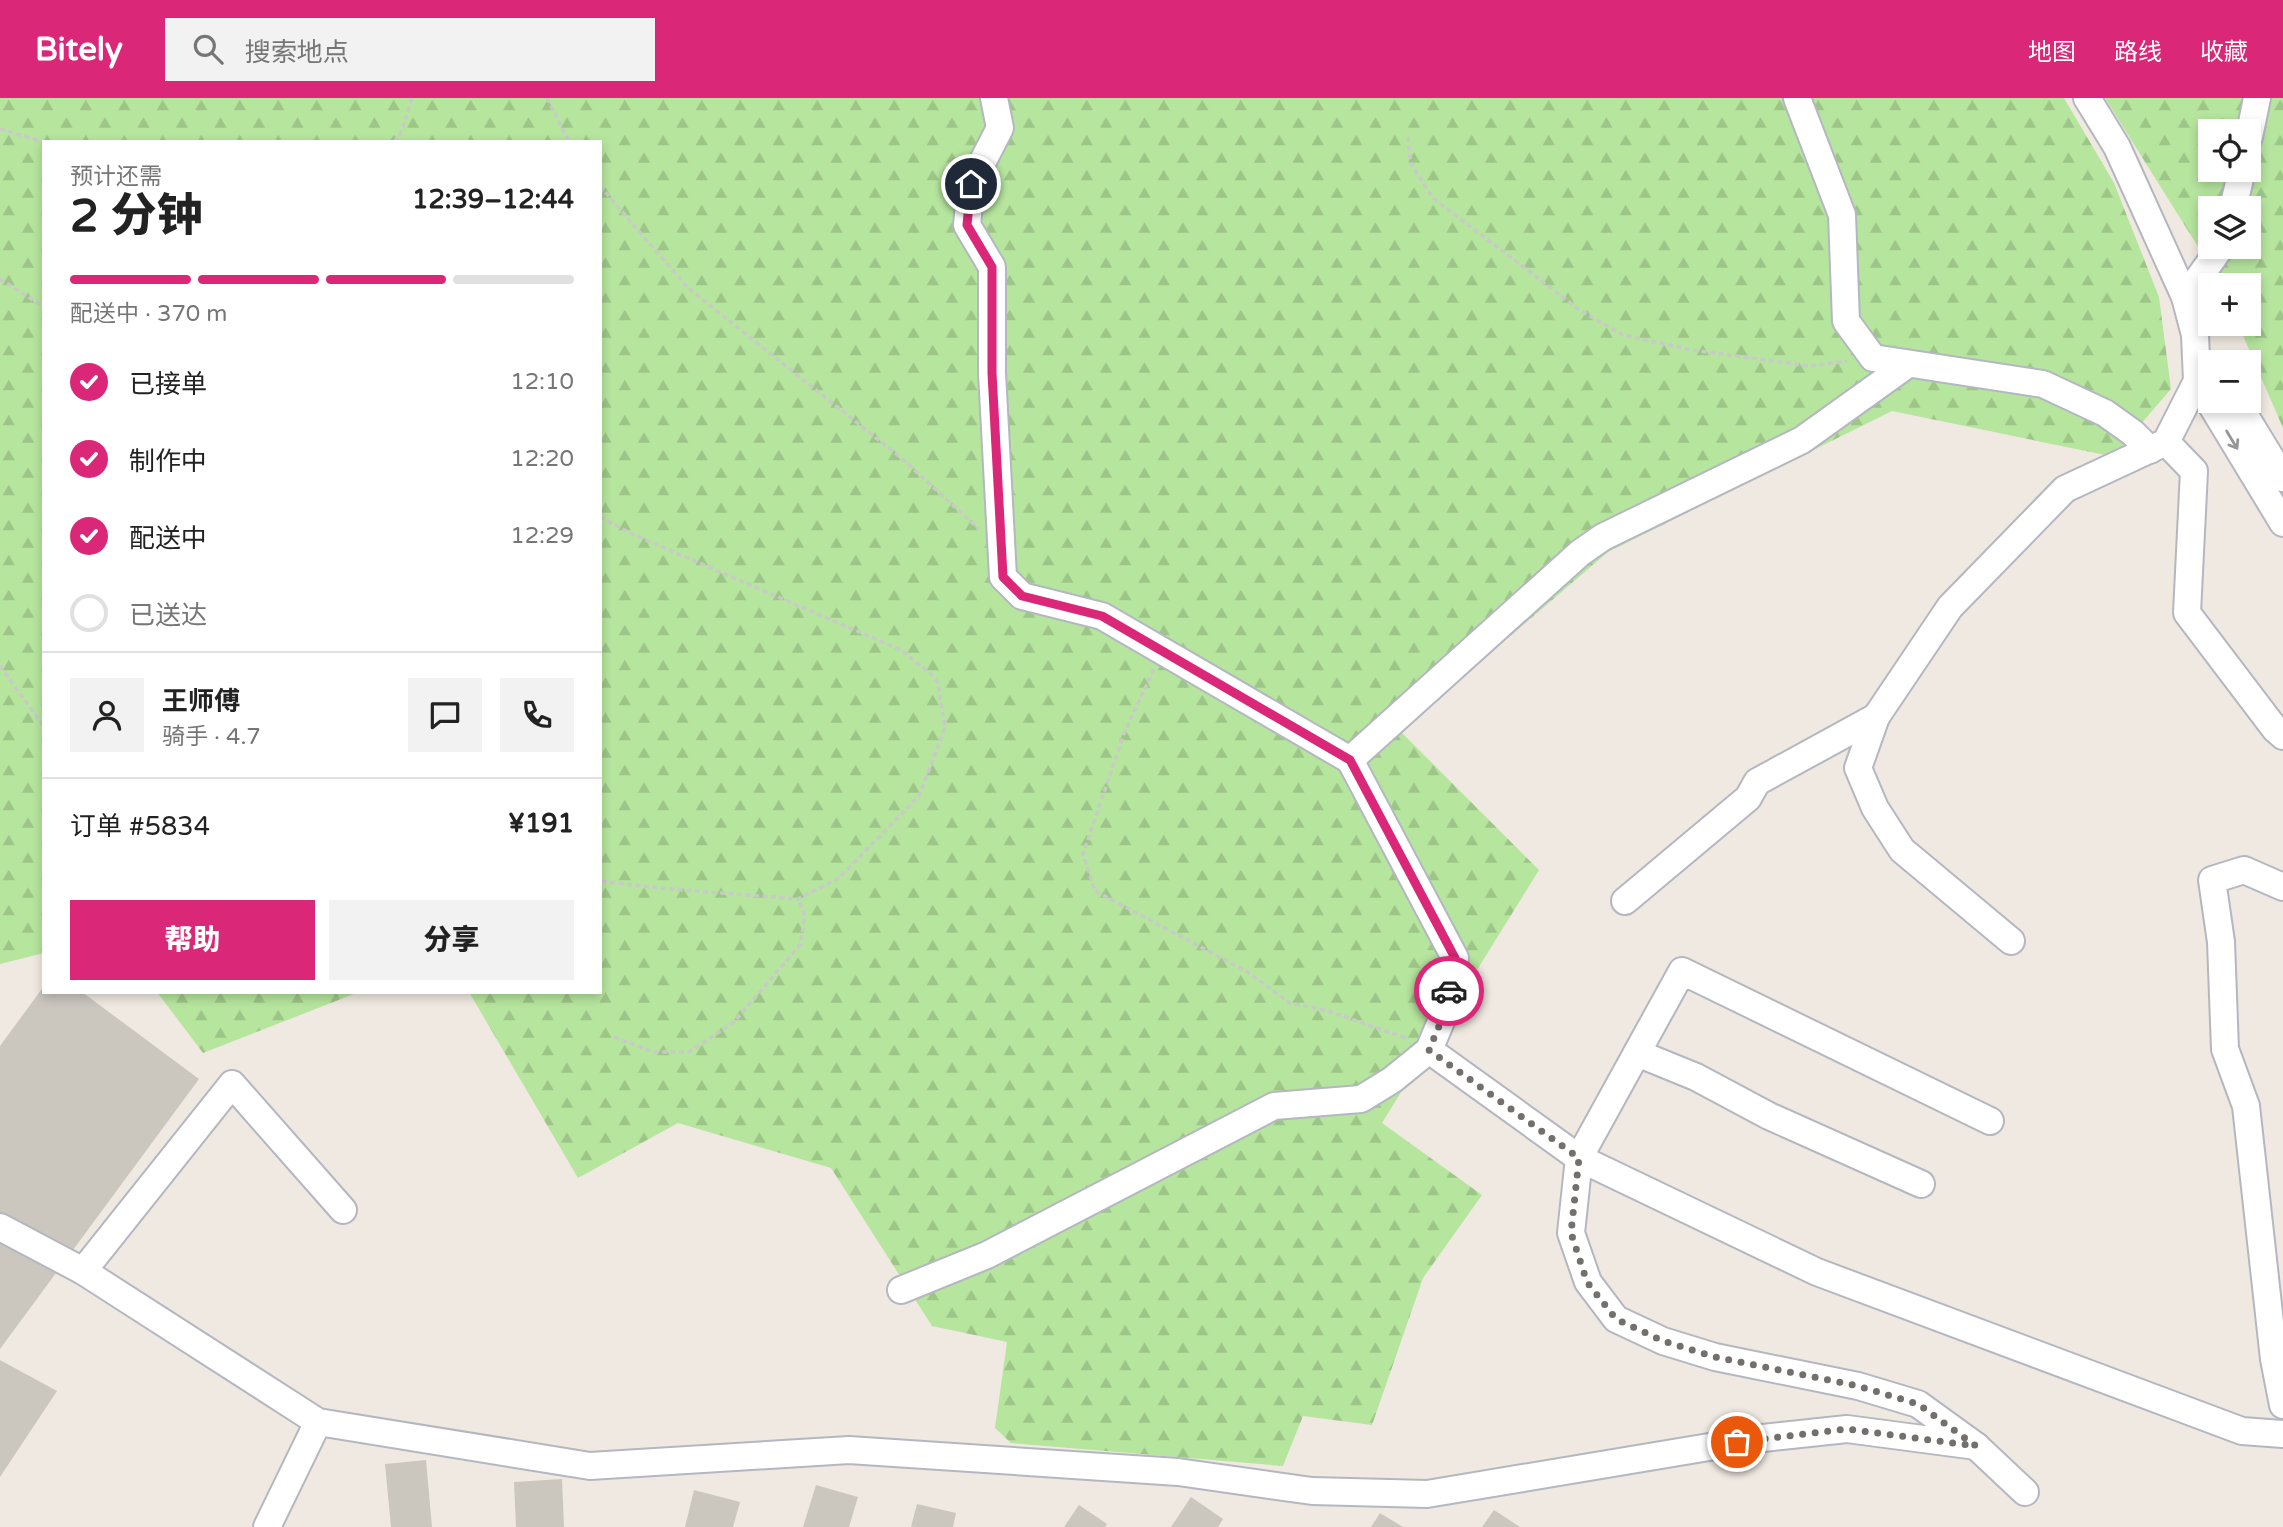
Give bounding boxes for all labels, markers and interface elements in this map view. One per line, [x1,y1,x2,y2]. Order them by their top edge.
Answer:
search box [165,18,655,81]
text: Bitely [35,30,123,69]
icon: search [189,30,227,68]
text: 搜索地点 [245,37,349,68]
text: 地图 [2028,38,2076,67]
text: 路线 [2114,38,2162,67]
text: 收藏 [2200,38,2248,67]
map controls [2198,119,2261,413]
button: locate [2198,119,2261,182]
pin [941,154,1001,214]
text: 预计还需 [70,163,162,191]
icon: home [952,165,990,203]
text: 12:39–12:44 [412,184,574,215]
text: 2 分钟 [70,189,203,244]
button: layers [2198,196,2261,259]
button: + [2198,273,2261,336]
text: 配送中 · 370 m [70,300,227,328]
button: − [2198,350,2261,413]
icon: check [70,363,108,401]
text: 12:10 [510,368,574,396]
text: 已接单 [129,369,207,400]
one-way arrow [2225,429,2239,449]
icon: check [70,440,108,478]
text: 12:20 [510,445,574,473]
text: 制作中 [129,446,207,477]
icon: check [70,517,108,555]
text: 12:29 [510,522,574,550]
text: 配送中 [129,523,207,554]
text: 已送达 [129,600,207,631]
button: person [70,678,144,752]
button: chat [408,678,482,752]
button: phone [500,678,574,752]
text: 王师傅 [162,686,240,717]
text: 骑手 · 4.7 [162,723,261,751]
text: ¥191 [508,808,574,839]
text: 订单 #5834 [70,811,210,842]
button: 帮助 [70,900,315,980]
button: 分享 [329,900,574,980]
courier [1414,956,1484,1026]
icon: car [1430,972,1468,1010]
pin [1707,1412,1767,1472]
icon: bag [1718,1423,1756,1461]

